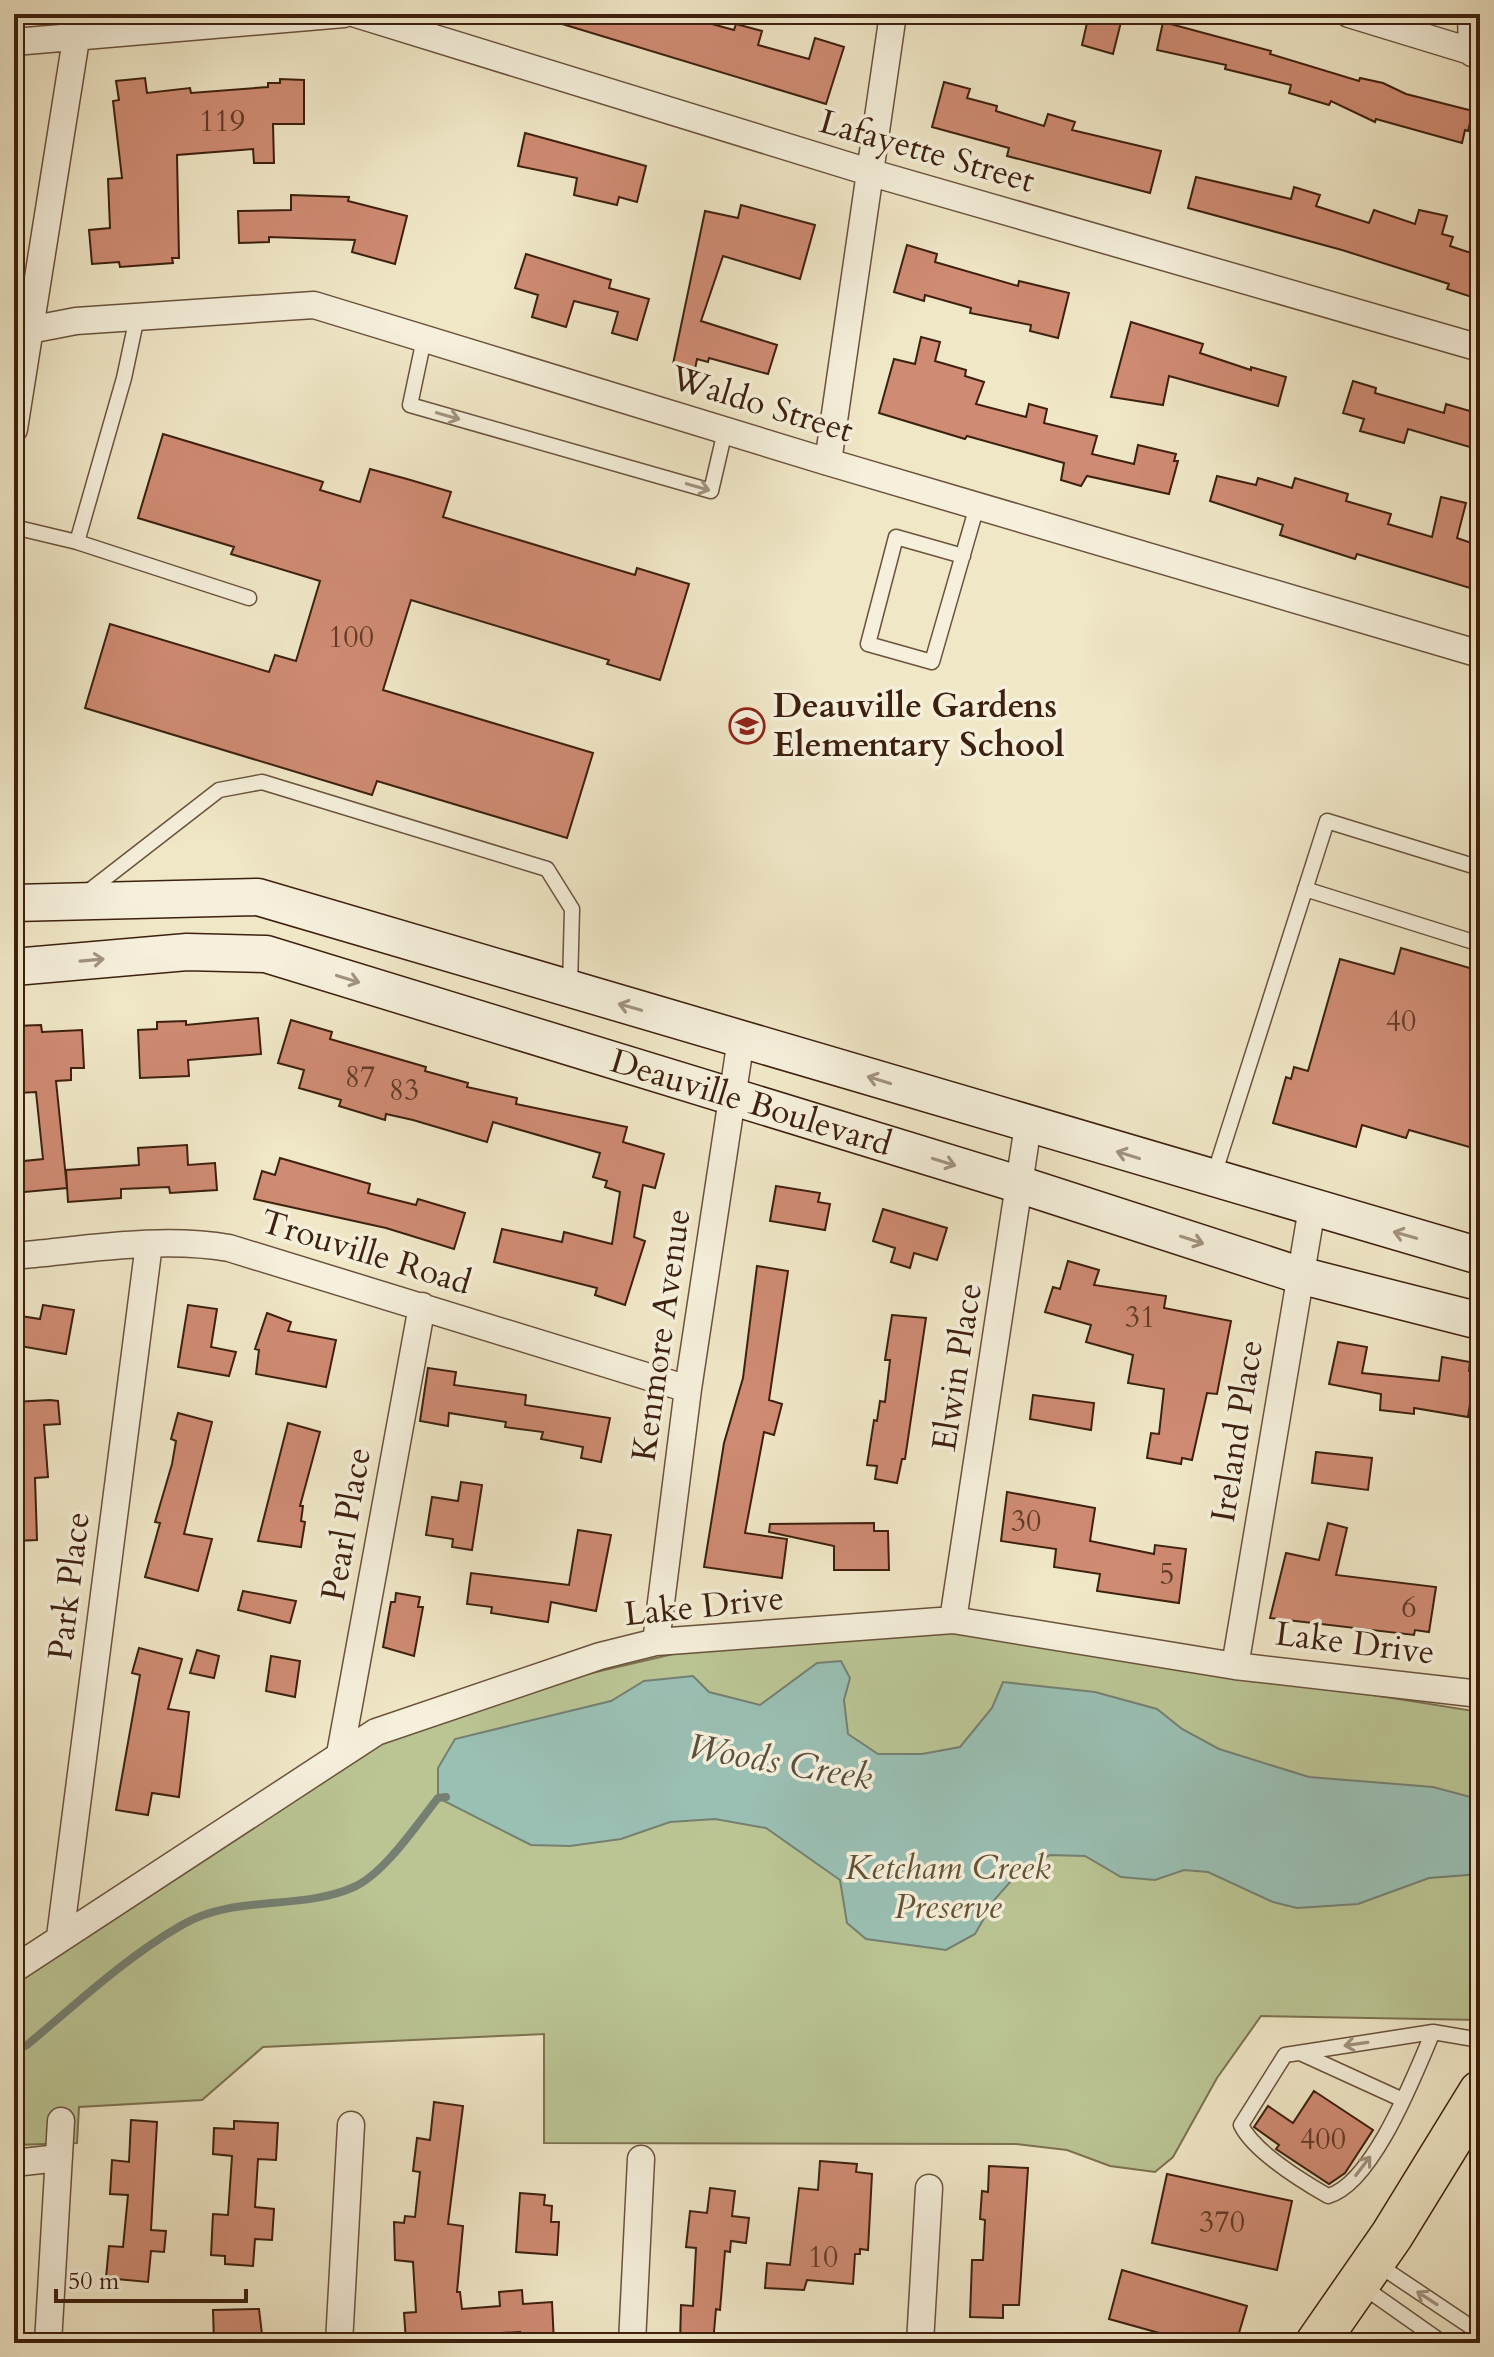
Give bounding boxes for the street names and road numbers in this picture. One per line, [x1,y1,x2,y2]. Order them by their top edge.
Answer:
street label: Lafayette Street [814,98,1040,204]
street label: Waldo Street [664,354,859,454]
street label: Deauville Boulevard [605,1038,897,1167]
street label: Trouville Road [255,1198,477,1306]
street label: Kenmore Avenue [621,1206,701,1464]
street label: Elwin Place [921,1280,993,1454]
street label: Ireland Place [1200,1337,1274,1525]
street label: Pearl Place [310,1444,382,1604]
street label: Park Place [37,1509,101,1663]
street label: Lake Drive [622,1575,786,1637]
street label: Lake Drive [1273,1610,1437,1676]

